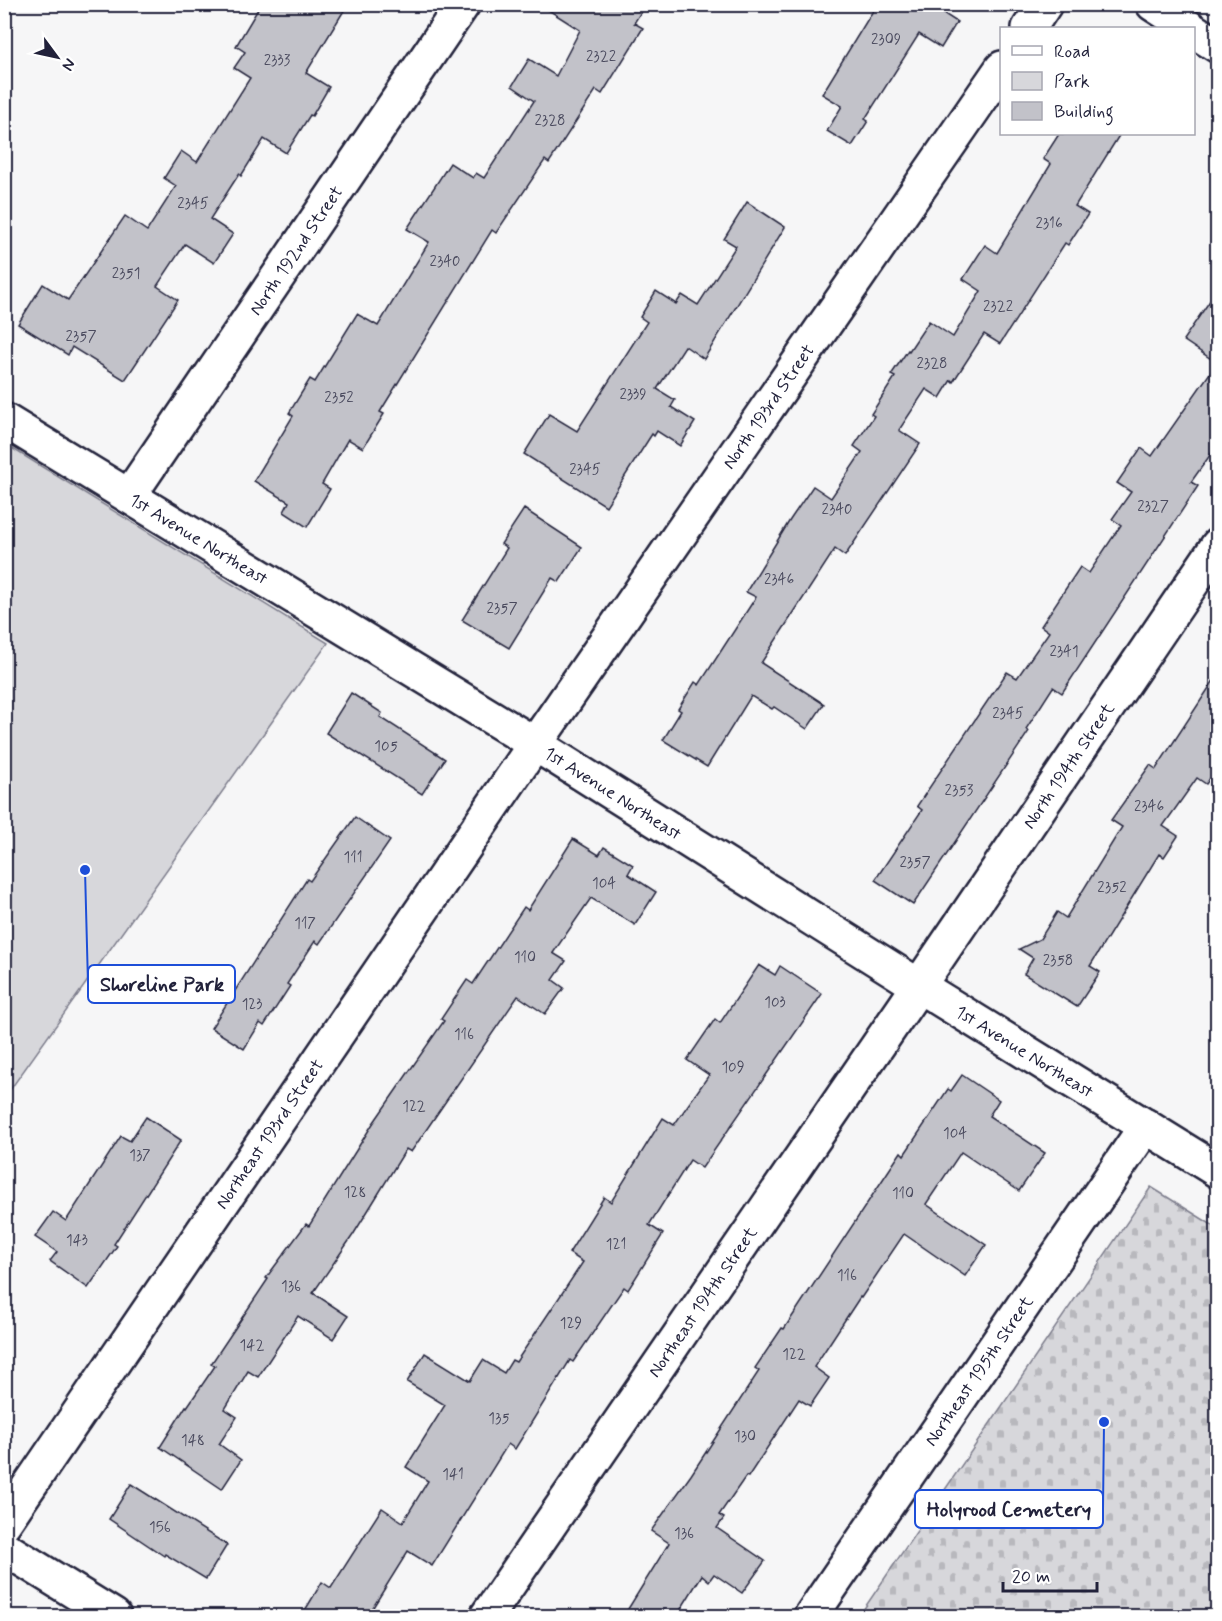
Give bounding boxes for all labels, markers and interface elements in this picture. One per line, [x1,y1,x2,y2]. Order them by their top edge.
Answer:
north arrow [27,27,87,87]
legend [1000,27,1195,135]
house number: 2309 [871,30,901,50]
text: Road [1054,40,1090,64]
house number: 2322 [586,47,616,67]
house number: 2333 [264,51,291,71]
text: N [57,54,80,75]
text: Park [1054,70,1090,94]
text: Building [1054,100,1114,126]
house number: 2328 [534,111,566,131]
street label: North 192nd Street [244,181,349,320]
house number: 2345 [177,194,209,214]
house number: 2316 [1035,214,1063,234]
house number: 2340 [430,252,460,272]
house number: 2351 [112,264,140,284]
house number: 2322 [983,297,1013,317]
house number: 2357 [65,327,97,347]
street label: North 193rd Street [717,340,820,474]
house number: 2328 [916,354,948,374]
house number: 2339 [619,385,647,405]
house number: 2352 [324,388,354,408]
house number: 2345 [569,460,601,480]
street label: 1st Avenue Northeast [124,488,272,591]
house number: 2327 [1137,497,1169,517]
house number: 2340 [822,500,852,520]
house number: 2346 [764,570,794,590]
house number: 2357 [486,599,518,619]
house number: 2341 [1049,642,1079,662]
street label: North 194th Street [1018,698,1121,834]
house number: 2345 [992,704,1024,724]
house number: 105 [374,737,398,757]
street label: 1st Avenue Northeast [539,742,686,847]
house number: 2353 [945,781,974,801]
house number: 2346 [1134,797,1164,817]
house number: 111 [344,848,363,868]
house number: 2357 [899,853,931,873]
house number: 104 [592,874,616,894]
house number: 2352 [1097,878,1127,898]
house number: 117 [294,914,316,934]
house number: 110 [514,948,536,968]
house number: 2358 [1043,951,1073,971]
callout: Shoreline Park [88,965,235,1003]
text: Shoreline Park [100,972,224,999]
house number: 103 [764,993,786,1013]
house number: 123 [242,995,262,1015]
street label: 1st Avenue Northeast [950,1000,1098,1104]
house number: 116 [454,1025,474,1045]
street label: Northeast 193rd Street [210,1055,330,1214]
house number: 109 [721,1058,745,1078]
house number: 122 [402,1097,426,1117]
house number: 104 [943,1124,967,1144]
house number: 137 [129,1146,151,1166]
house number: 128 [344,1183,366,1203]
house number: 110 [892,1184,914,1204]
street label: Northeast 194th Street [643,1222,764,1382]
house number: 143 [66,1231,88,1251]
house number: 121 [606,1235,626,1255]
house number: 116 [837,1266,857,1286]
house number: 136 [281,1277,301,1297]
street label: Northeast 195th Street [920,1291,1040,1451]
house number: 129 [560,1314,582,1334]
house number: 142 [240,1336,264,1356]
house number: 122 [782,1345,806,1365]
house number: 135 [488,1409,510,1429]
house number: 130 [734,1427,756,1447]
house number: 148 [181,1431,205,1451]
house number: 141 [442,1465,464,1485]
callout: Holyrood Cemetery [915,1490,1103,1528]
text: Holyrood Cemetery [927,1497,1091,1524]
house number: 156 [149,1518,171,1538]
house number: 136 [674,1524,694,1544]
scale bar [1003,1555,1098,1593]
text: 20 m [1012,1565,1050,1589]

